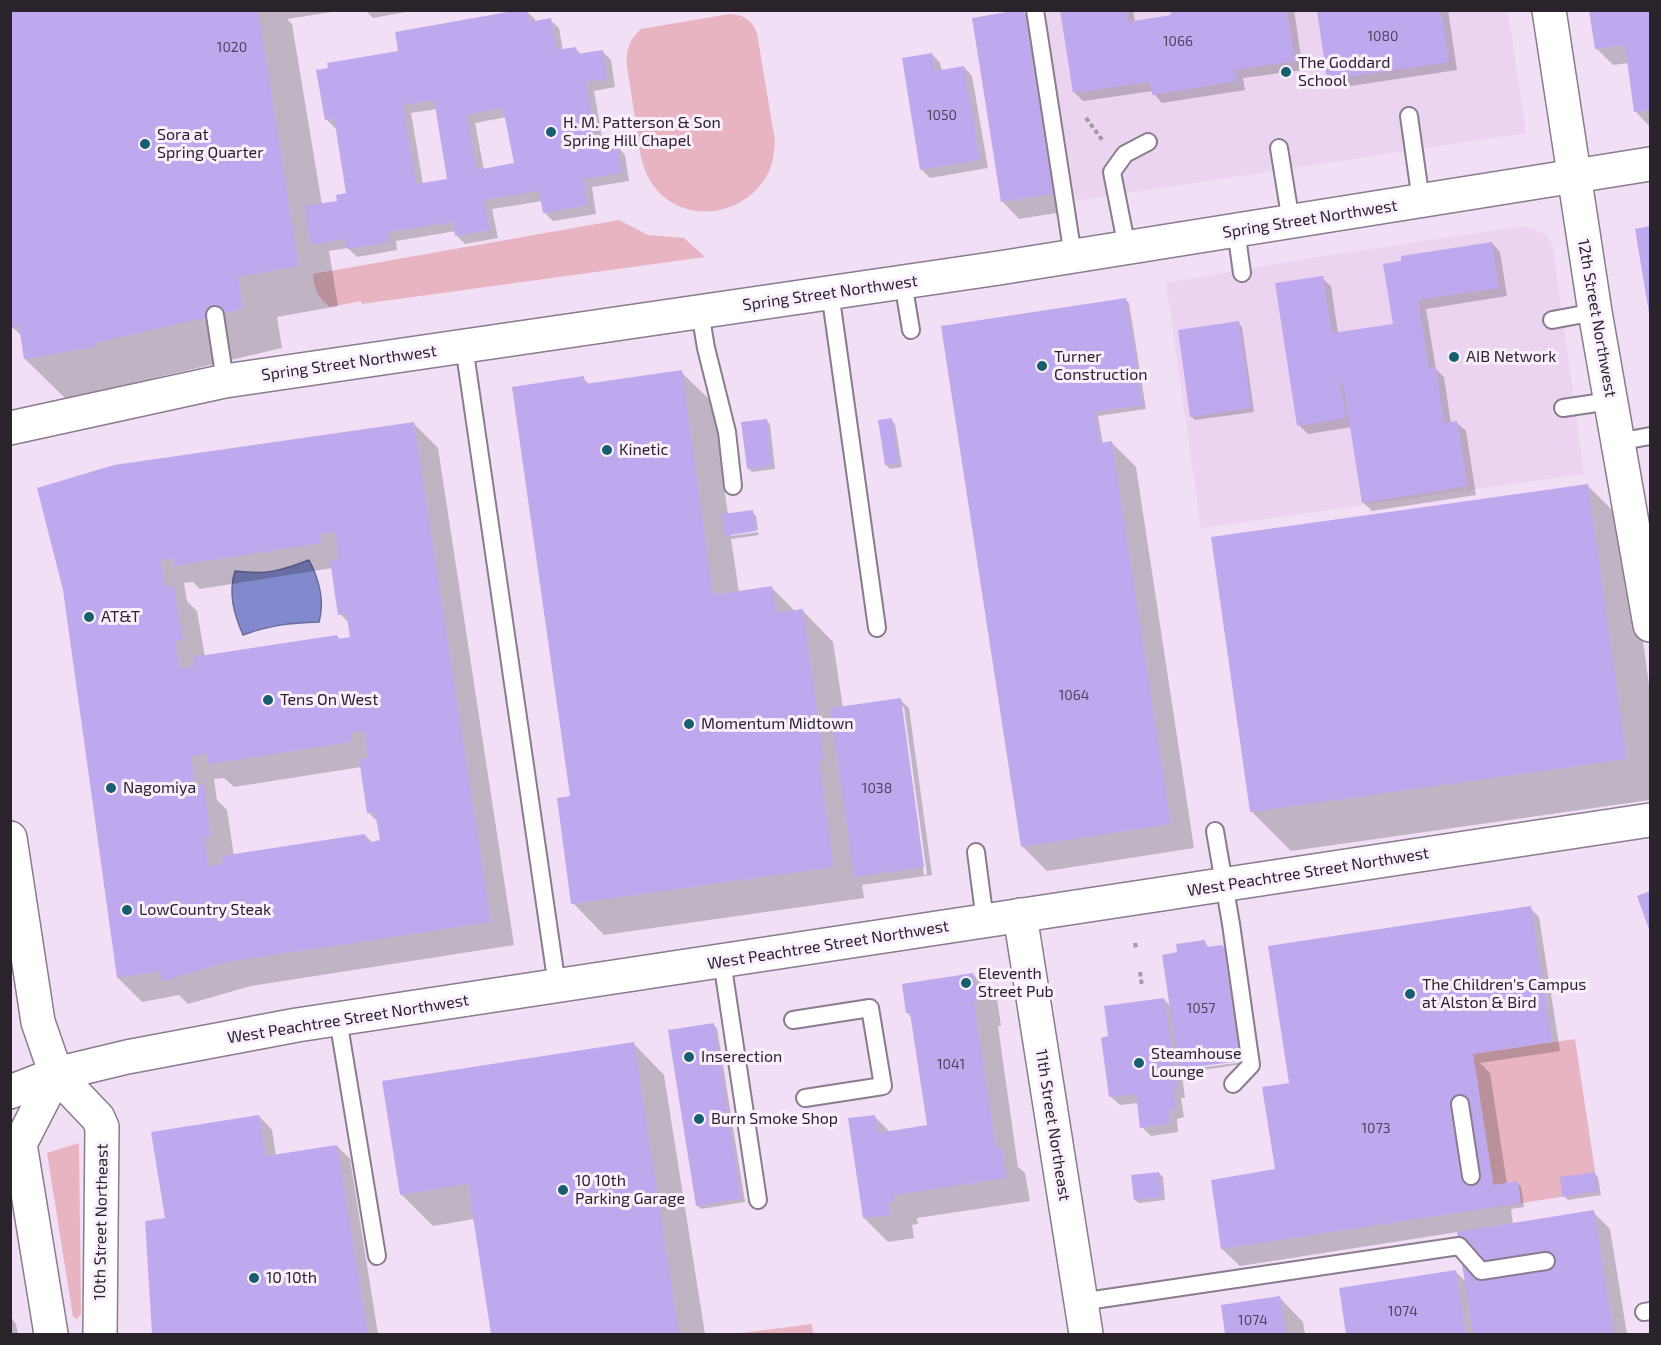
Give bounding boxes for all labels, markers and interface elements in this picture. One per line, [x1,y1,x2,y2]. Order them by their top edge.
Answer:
house number: 1080 [1368,28,1398,44]
house number: 1066 [1163,33,1193,49]
house number: 1020 [217,39,247,55]
place label: The Goddard School [1298,53,1390,91]
marker: The Goddard School [1279,65,1293,79]
house number: 1050 [927,107,957,123]
place label: H. M. Patterson & Son Spring Hill Chapel [563,113,721,151]
place label: Sora at Spring Quarter [157,125,264,163]
marker: H. M. Patterson & Son Spring Hill Chapel [544,125,558,139]
marker: Sora at Spring Quarter [138,137,152,151]
street label: Spring Street Northwest [1221,196,1399,242]
street label: 12th Street Northwest [1574,237,1620,399]
street label: Spring Street Northwest [741,271,919,315]
street label: Spring Street Northwest [260,341,438,385]
place label: Turner Construction [1054,347,1148,385]
place label: AIB Network [1466,347,1556,367]
marker: AIB Network [1447,350,1461,364]
marker: Turner Construction [1035,359,1049,373]
place label: Kinetic [619,440,668,460]
marker: Kinetic [600,443,614,457]
place label: AT&T [101,607,140,627]
marker: AT&T [82,610,96,624]
house number: 1064 [1059,687,1089,703]
place label: Tens On West [280,690,378,710]
marker: Tens On West [261,693,275,707]
place label: Momentum Midtown [701,714,854,734]
marker: Momentum Midtown [682,717,696,731]
place label: Nagomiya [123,778,196,798]
house number: 1038 [862,780,892,796]
marker: Nagomiya [104,781,118,795]
street label: West Peachtree Street Northwest [1186,843,1430,901]
place label: LowCountry Steak [139,900,271,920]
marker: LowCountry Steak [120,903,134,917]
street label: West Peachtree Street Northwest [706,916,950,974]
place label: Eleventh Street Pub [978,964,1054,1002]
place label: The Children's Campus at Alston & Bird [1422,975,1586,1013]
marker: Eleventh Street Pub [959,976,973,990]
marker: The Children's Campus at Alston & Bird [1403,987,1417,1001]
street label: West Peachtree Street Northwest [226,990,470,1048]
house number: 1057 [1187,1000,1215,1016]
place label: Steamhouse Lounge [1151,1044,1242,1082]
place label: Inserection [701,1047,782,1067]
street label: 11th Street Northeast [1032,1048,1074,1202]
marker: Inserection [682,1050,696,1064]
house number: 1041 [937,1056,965,1072]
marker: Steamhouse Lounge [1132,1056,1146,1070]
place label: Burn Smoke Shop [711,1109,838,1129]
marker: Burn Smoke Shop [692,1112,706,1126]
house number: 1073 [1362,1120,1390,1136]
street label: 10th Street Northeast [90,1143,112,1301]
place label: 10 10th Parking Garage [575,1171,685,1209]
marker: 10 10th Parking Garage [556,1183,570,1197]
place label: 10 10th [266,1268,317,1288]
marker: 10 10th [247,1271,261,1285]
house number: 1074 [1388,1303,1418,1319]
house number: 1074 [1238,1312,1268,1328]

